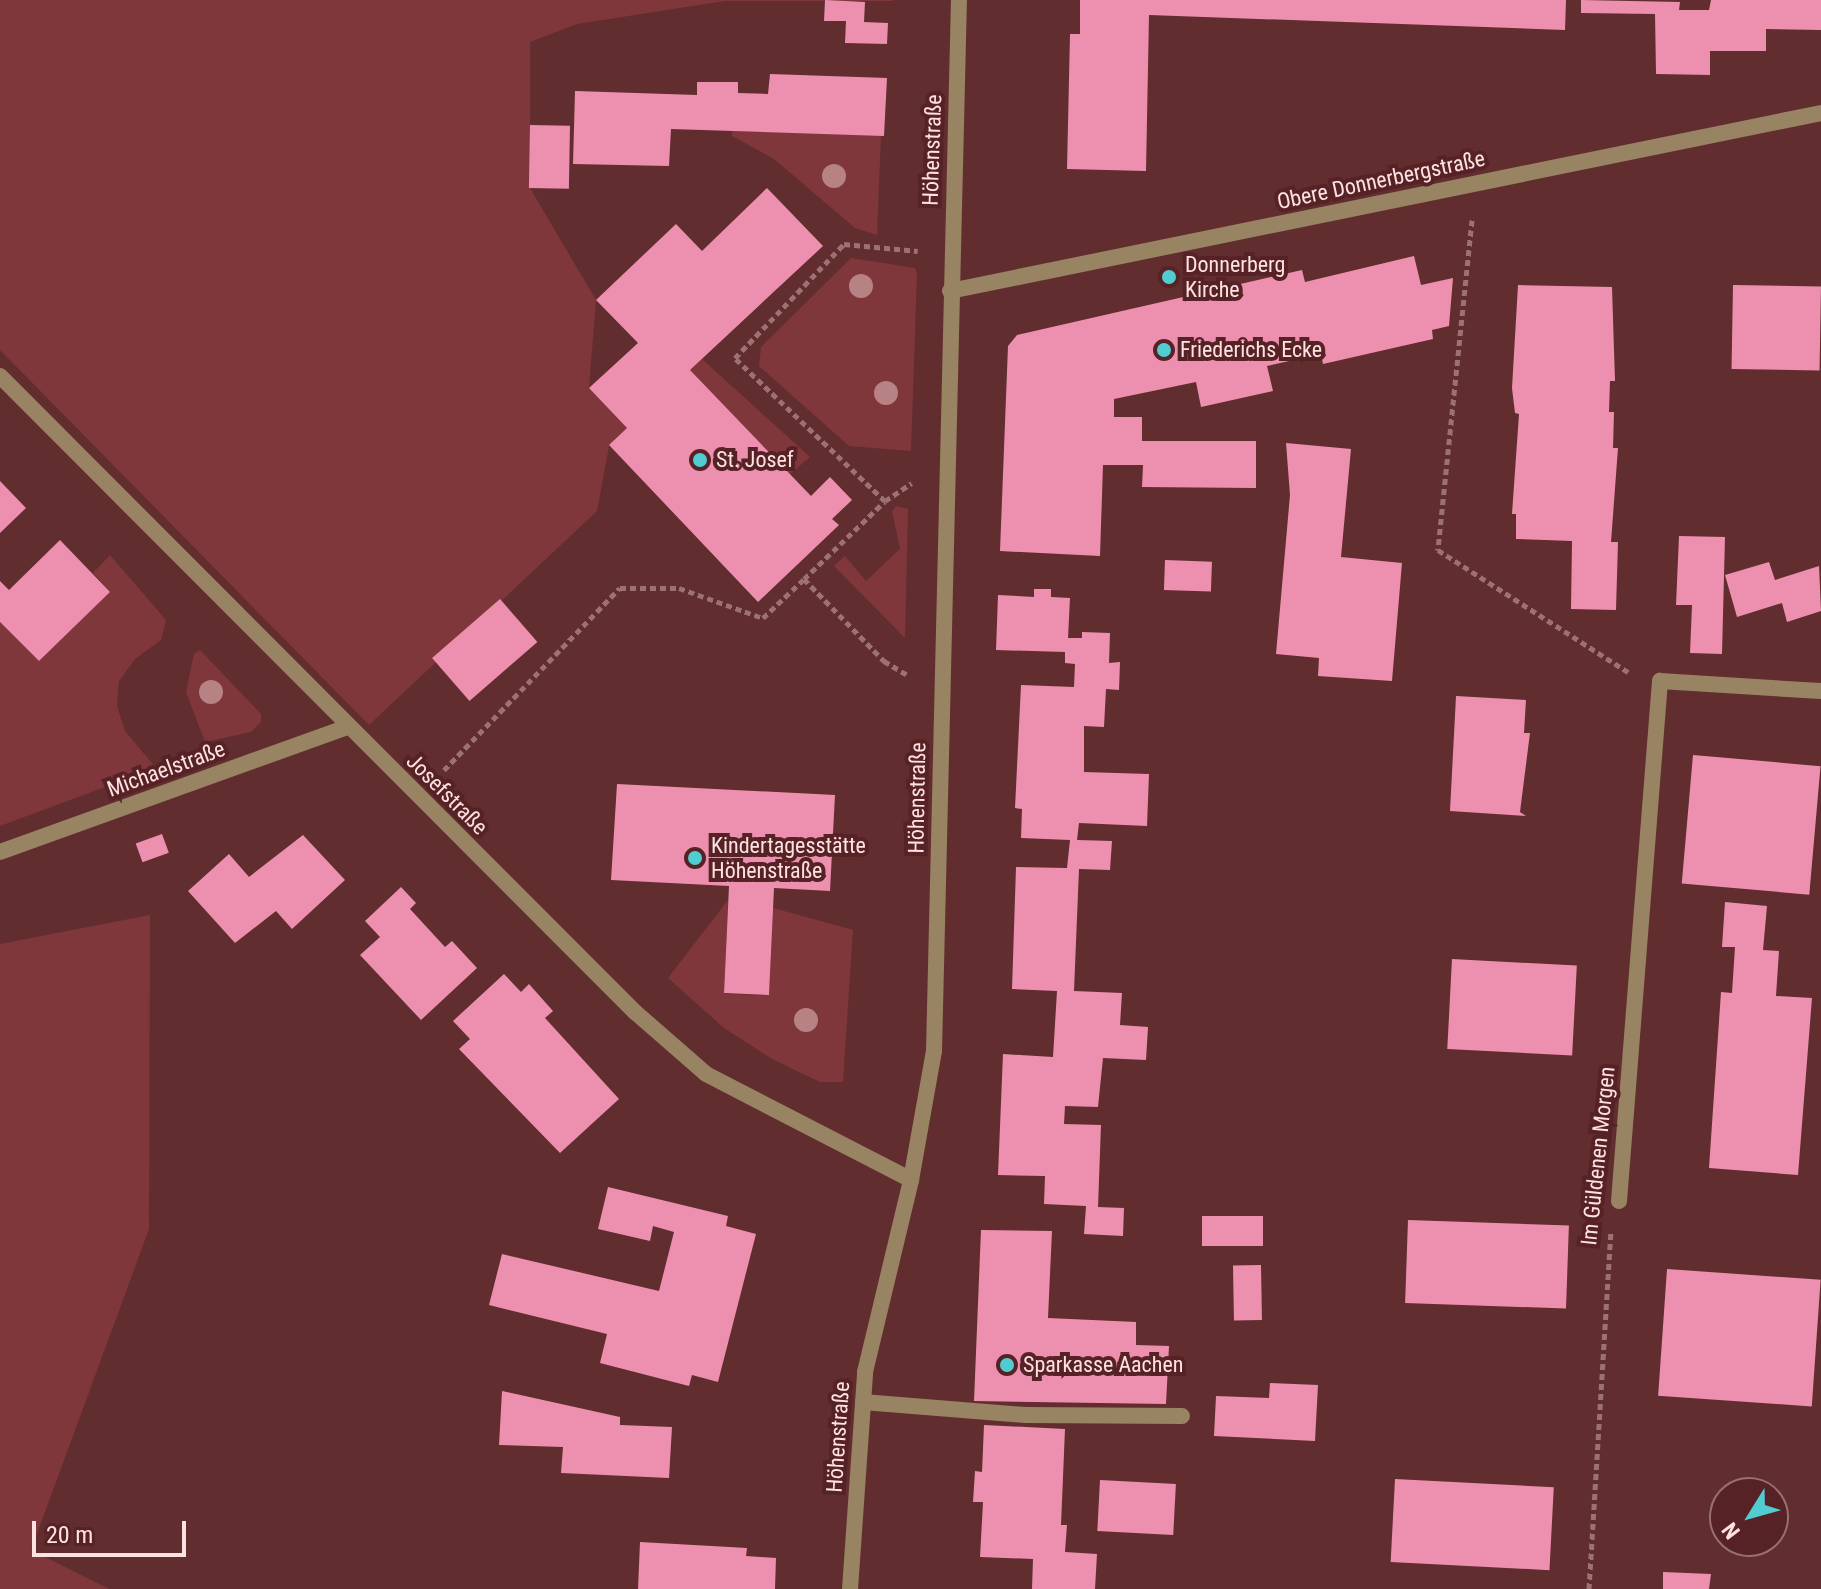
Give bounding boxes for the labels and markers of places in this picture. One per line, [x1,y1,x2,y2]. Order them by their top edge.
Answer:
place label: Donnerberg Kirche [1185,251,1285,302]
marker: Donnerberg Kirche [1160,268,1178,286]
place label: Friederichs Ecke [1180,337,1322,363]
marker: Friederichs Ecke [1155,341,1173,359]
place label: St. Josef [716,447,794,473]
marker: St. Josef [691,451,709,469]
place label: Kindertagesstätte Höhenstraße [711,832,866,884]
marker: Kindertagesstätte Höhenstraße [686,849,704,867]
place label: Sparkasse Aachen [1023,1352,1183,1378]
marker: Sparkasse Aachen [998,1356,1016,1374]

